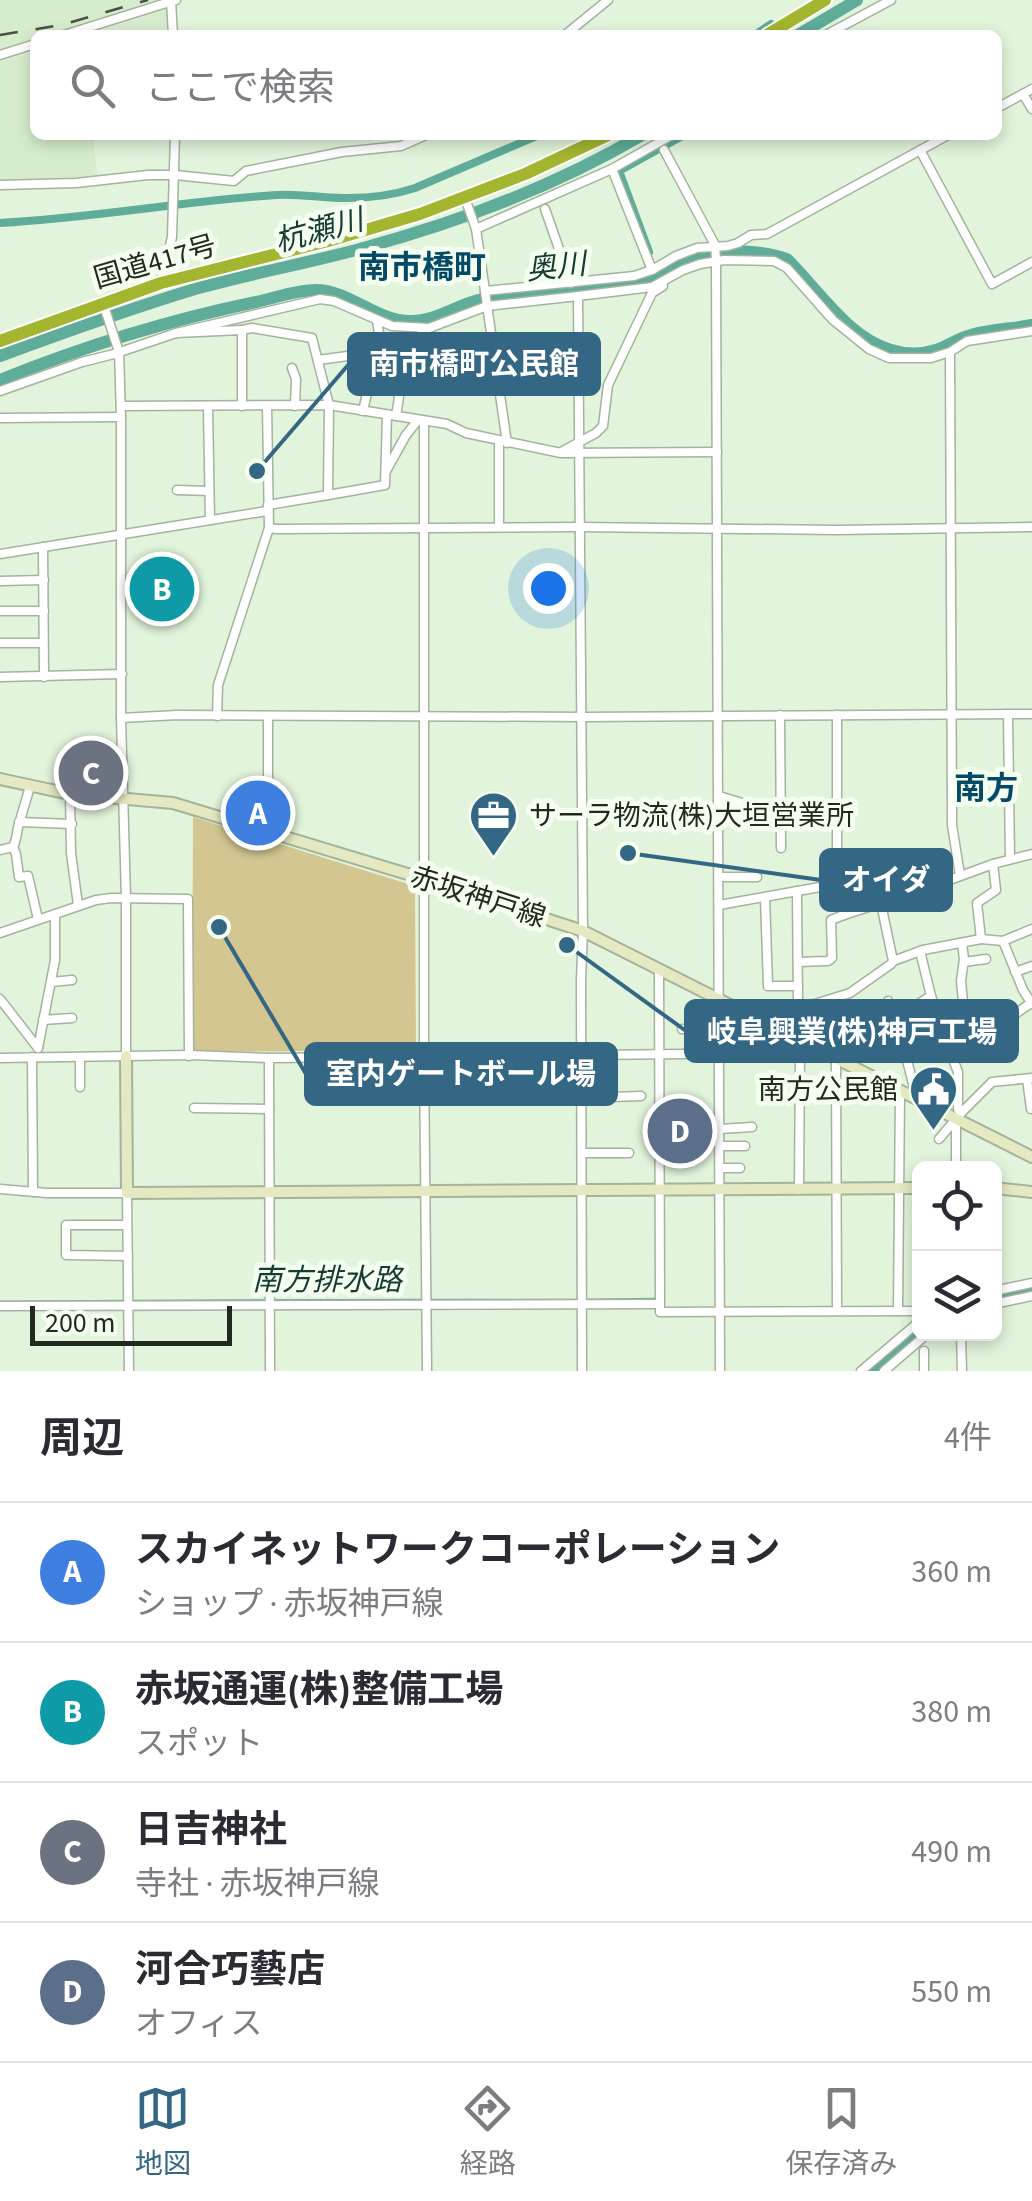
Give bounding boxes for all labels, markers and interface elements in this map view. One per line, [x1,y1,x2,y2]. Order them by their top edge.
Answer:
search box [30,30,1002,140]
icon: search [65,58,120,113]
text: ここで検索 [145,61,335,115]
water label: 杭瀬川 [270,198,371,263]
street label: 国道417号 [89,225,221,299]
water label: 奥川 [524,242,591,292]
district label: 南市橋町 [358,245,486,291]
callout: 南市橋町公民館 [349,334,599,394]
text: 南市橋町公民館 [369,343,579,386]
pin: B [130,552,194,626]
your location [523,563,574,614]
pin: C [58,736,124,810]
district label: 南方 [954,766,1018,812]
pin: A [226,776,290,850]
office icon: サーラ物流(株)大垣営業所 [468,790,520,858]
place label: サーラ物流(株)大垣営業所 [529,796,854,836]
callout: オイダ [821,850,951,910]
street label: 赤坂神戸線 [405,856,551,938]
text: オイダ [842,859,930,902]
callout: 岐阜興業(株)神戸工場 [686,1001,1017,1061]
text: 岐阜興業(株)神戸工場 [707,1011,997,1054]
callout: 室内ゲートボール場 [306,1044,616,1104]
text: 室内ゲートボール場 [326,1053,596,1096]
public building icon: 南方公民館 [907,1064,959,1132]
place label: 南方公民館 [758,1070,898,1110]
pin: D [648,1094,712,1168]
map controls [912,1161,1002,1341]
button: locate [912,1161,1002,1251]
button: layers [912,1251,1002,1341]
water label: 南方排水路 [252,1259,405,1302]
scale bar [30,1301,232,1346]
text: 200 m [45,1303,116,1343]
text: 周辺 [40,1409,124,1469]
text: 4件 [944,1415,992,1461]
text: スカイネットワークコーポレーション [135,1523,780,1577]
text: A [63,1549,82,1595]
text: 360 m [911,1549,992,1595]
text: ショップ · 赤坂神戸線 [135,1581,444,1627]
text: 赤坂通運(株)整備工場 [135,1663,503,1717]
text: B [63,1689,82,1735]
text: 380 m [911,1689,992,1735]
text: スポット [135,1721,263,1767]
text: 日吉神社 [135,1803,287,1857]
text: C [63,1829,82,1875]
text: 490 m [911,1829,992,1875]
text: 寺社 · 赤坂神戸線 [135,1861,380,1907]
text: 河合巧藝店 [135,1943,325,1997]
text: D [62,1969,83,2015]
text: 550 m [911,1969,992,2015]
text: オフィス [135,2001,262,2047]
tab: 地図 [135,2081,191,2184]
tab: 経路 [460,2081,516,2184]
tab: 保存済み [785,2081,897,2184]

